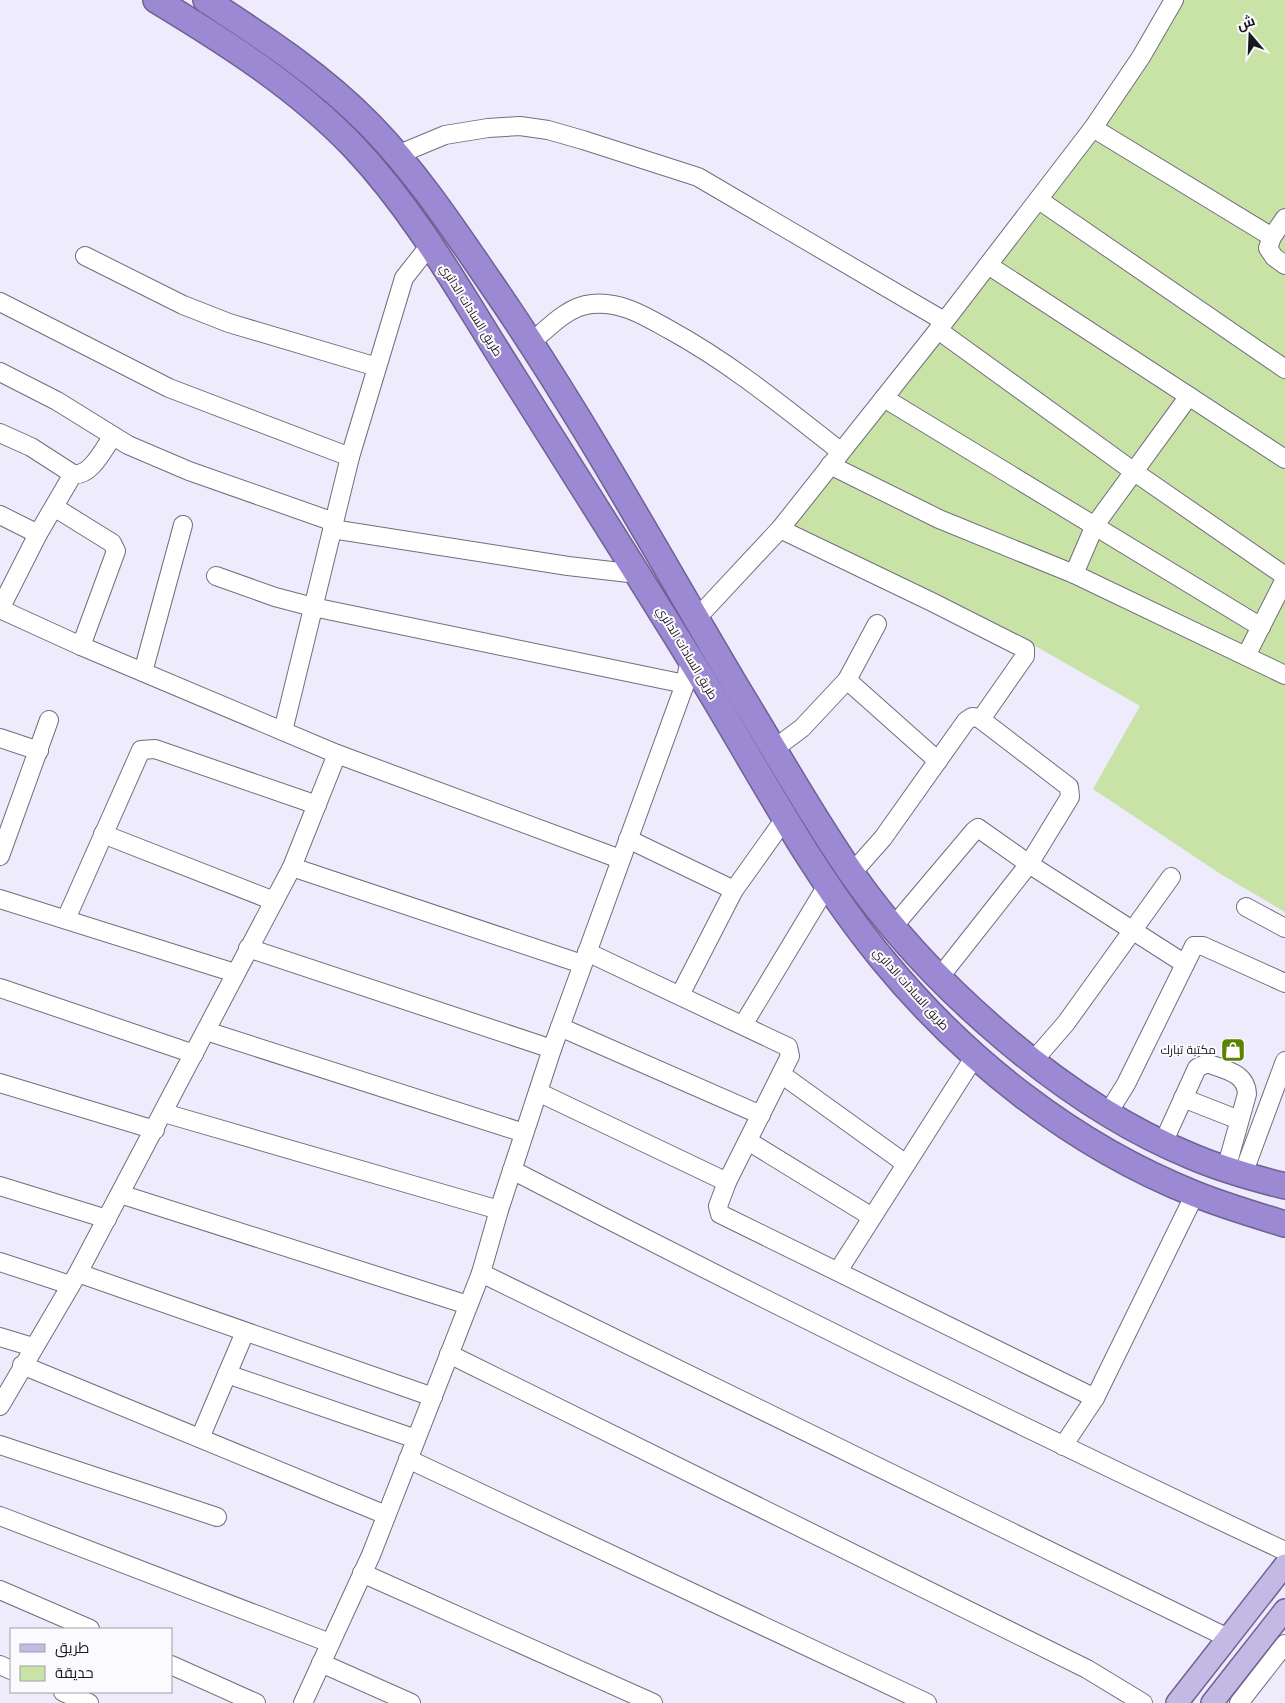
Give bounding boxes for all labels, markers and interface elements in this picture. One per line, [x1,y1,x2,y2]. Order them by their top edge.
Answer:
north arrow [1225,10,1275,60]
text: ش [1235,12,1257,34]
street label: طريق السادات الدائري [434,261,505,360]
street label: طريق السادات الدائري [651,604,720,704]
street label: طريق السادات الدائري [868,945,952,1035]
shop icon: مكتبة تبارك [1220,1037,1246,1063]
place label: مكتبة تبارك [1160,1043,1216,1057]
legend [10,1628,172,1693]
text: طريق [55,1639,89,1658]
text: حديقة [55,1664,94,1682]

